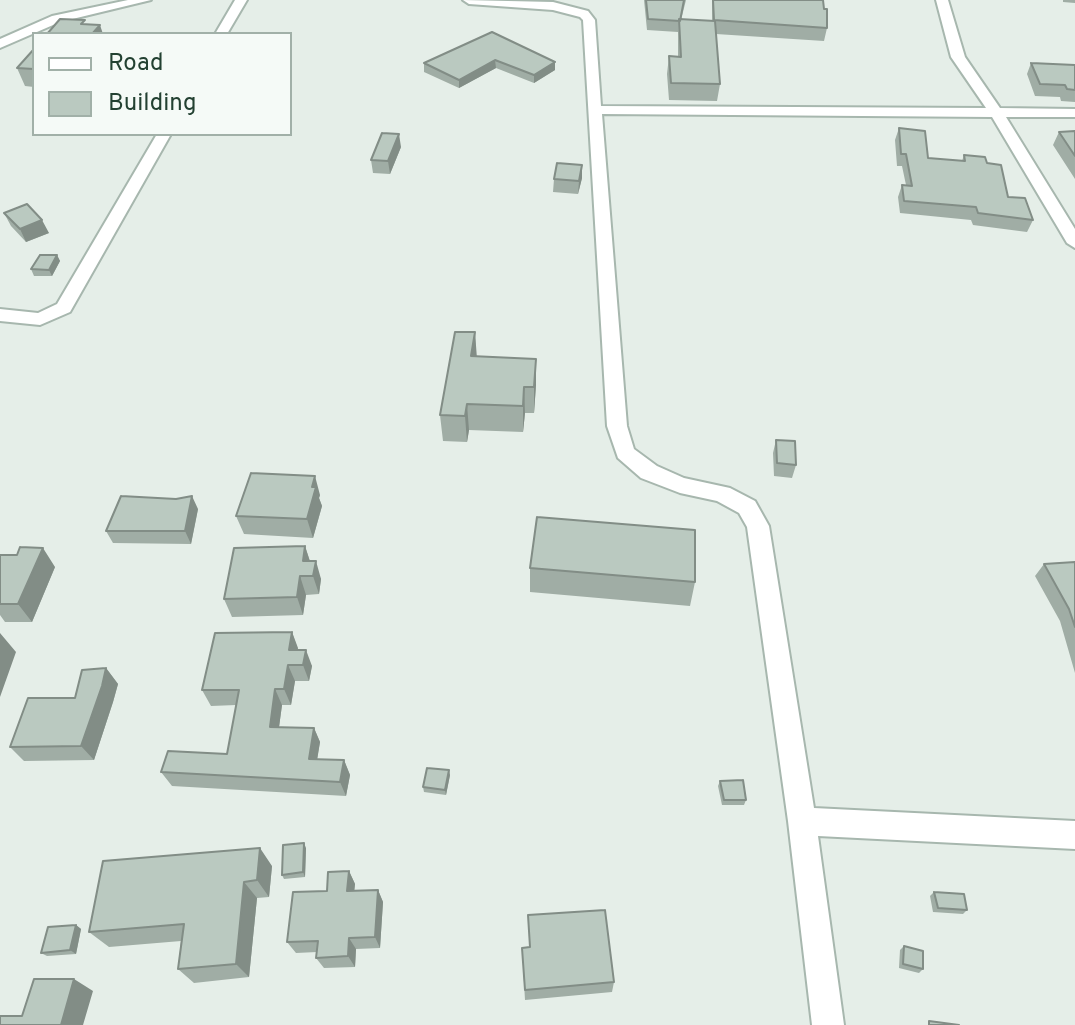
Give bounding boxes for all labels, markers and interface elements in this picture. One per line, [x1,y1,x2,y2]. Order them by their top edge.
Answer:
legend [32,32,292,136]
text: Road [108,49,164,79]
text: Building [108,89,197,119]

